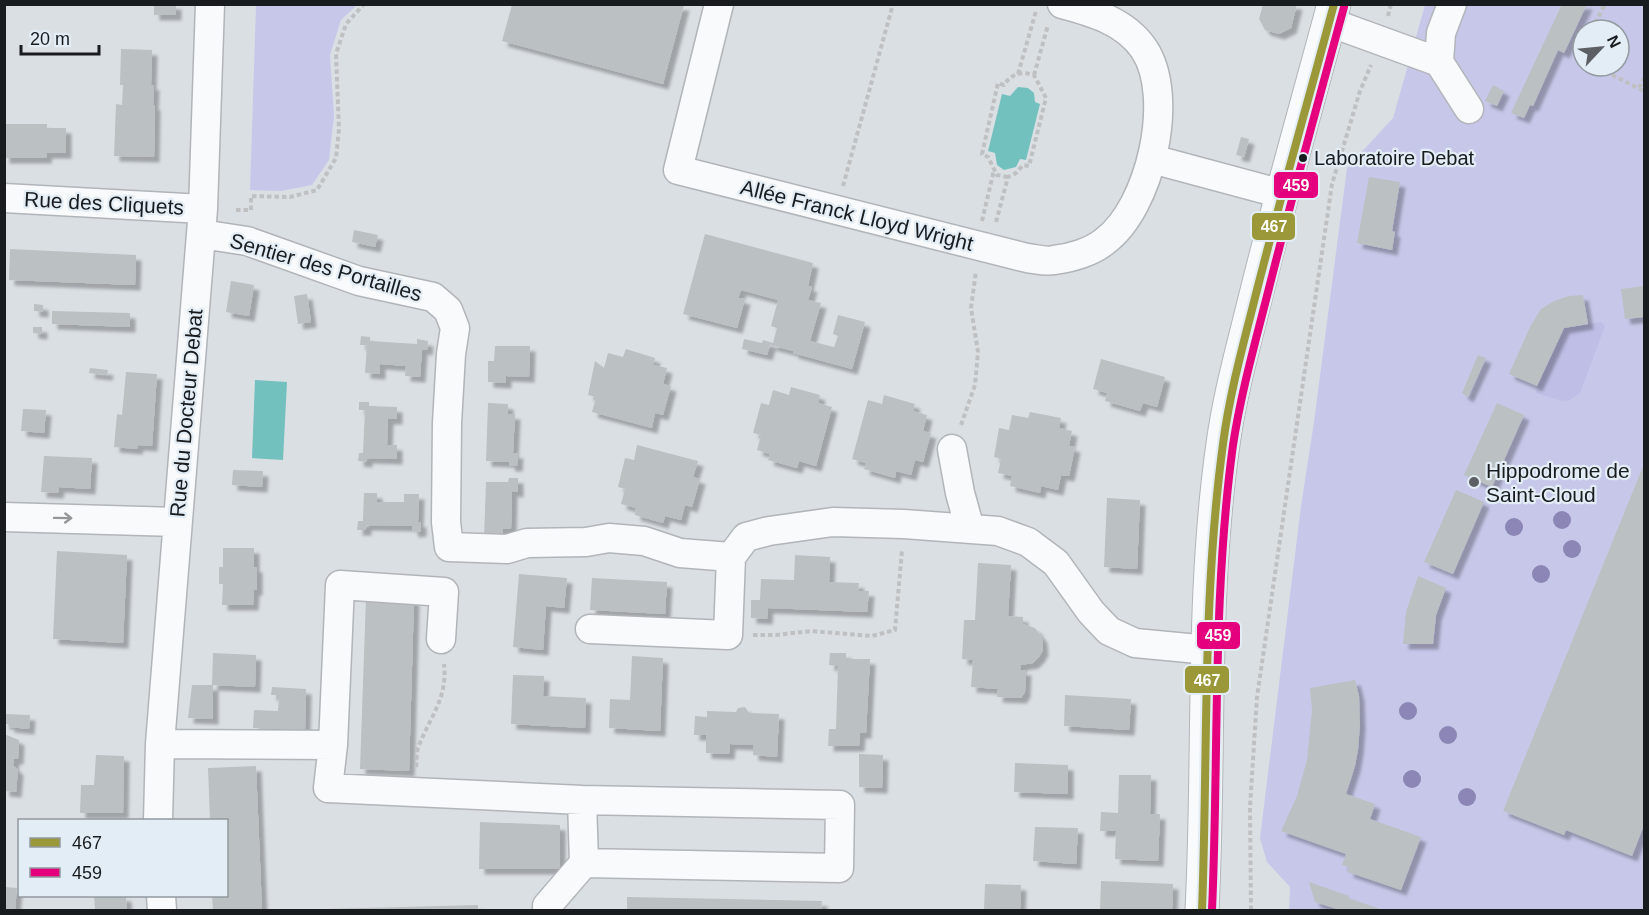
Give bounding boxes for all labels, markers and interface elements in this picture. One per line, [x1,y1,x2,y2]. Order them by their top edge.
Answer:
scale bar [21,18,99,56]
north arrow [1571,18,1631,78]
text: 20 m [30,29,70,49]
text: N [1604,33,1624,51]
place label: Laboratoire Debat [1314,147,1475,169]
marker: Laboratoire Debat [1297,152,1309,164]
line badge: 459 [1273,171,1319,199]
street label: Allée Franck Lloyd Wright [738,175,976,255]
text: 459 [1283,177,1309,194]
street label: Rue des Cliquets [24,187,184,219]
line badge: 467 [1251,212,1296,241]
text: 467 [1261,218,1287,235]
street label: Sentier des Portailles [227,229,425,305]
street label: Rue du Docteur Debat [165,308,207,518]
place label: Hippodrome de Saint-Cloud [1486,459,1630,506]
marker: Hippodrome de Saint-Cloud [1467,475,1481,489]
one-way arrow [52,512,72,524]
line badge: 459 [1196,621,1241,650]
text: 459 [1205,627,1231,644]
line badge: 467 [1184,665,1230,694]
text: 467 [1194,672,1220,689]
legend [18,819,228,897]
text: 467 [72,833,102,853]
text: 459 [72,863,102,883]

